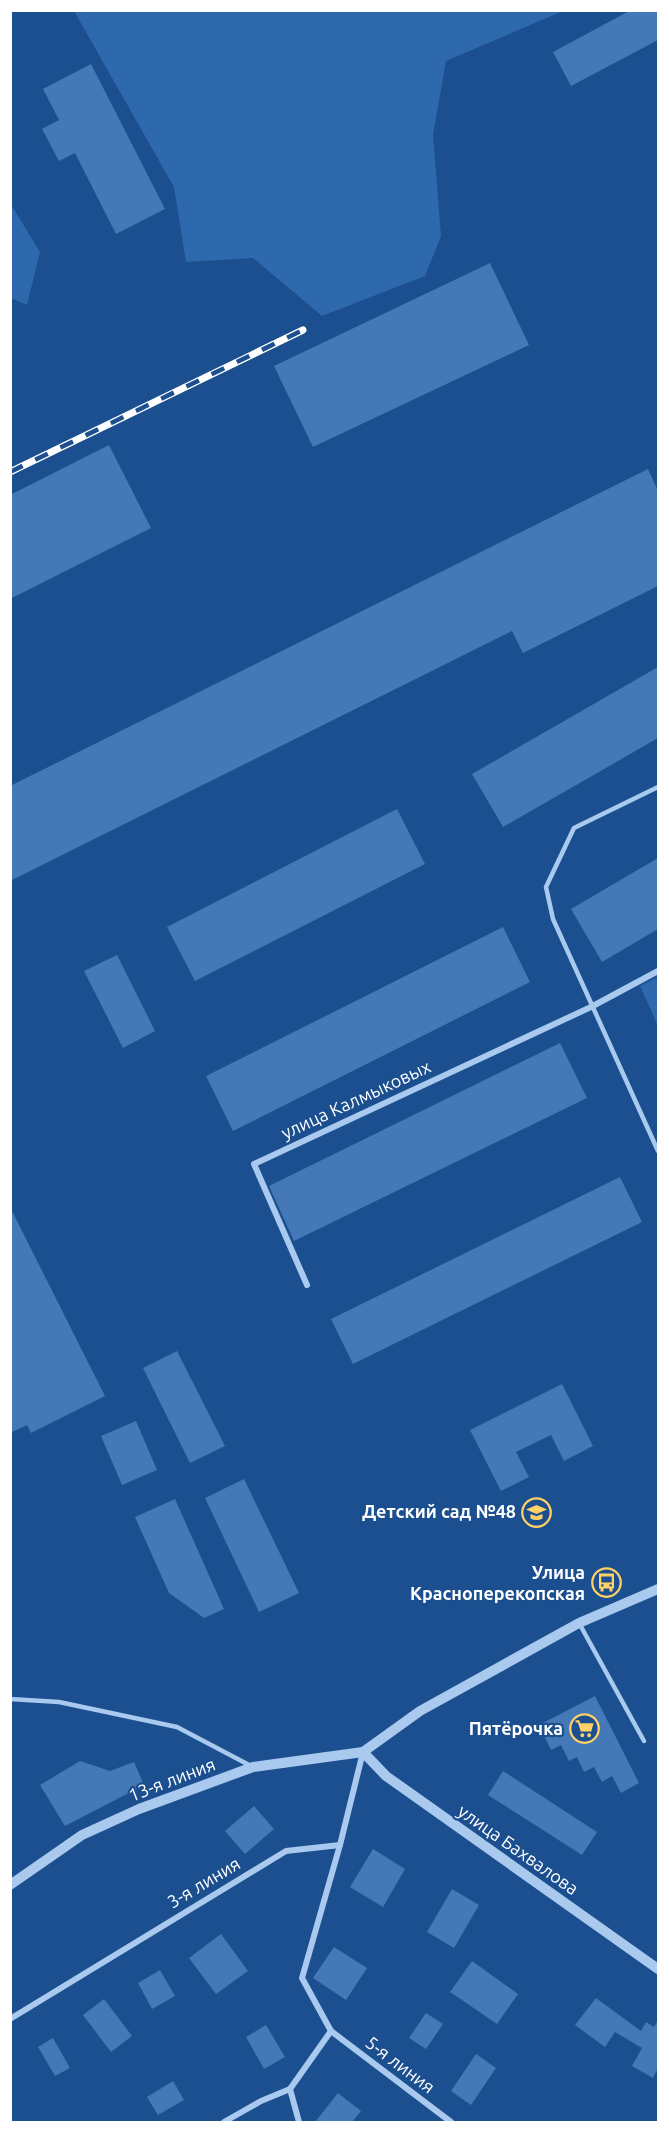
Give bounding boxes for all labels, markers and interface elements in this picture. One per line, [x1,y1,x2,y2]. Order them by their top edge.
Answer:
street label: улица Калмыковых [278,1056,433,1142]
school or university icon: Детский сад №48 [521,1496,553,1528]
place label: Детский сад №48 [362,1501,516,1521]
place label: Улица Красноперекопская [410,1562,585,1603]
bus stop icon: Улица Красноперекопская [590,1567,622,1599]
supermarket icon: Пятёрочка [568,1713,600,1745]
place label: Пятёрочка [469,1718,563,1738]
street label: 13-я линия [125,1753,218,1805]
street label: улица Бахвалова [455,1800,583,1898]
street label: 3-я линия [164,1853,243,1912]
street label: 5-я линия [362,2032,439,2097]

